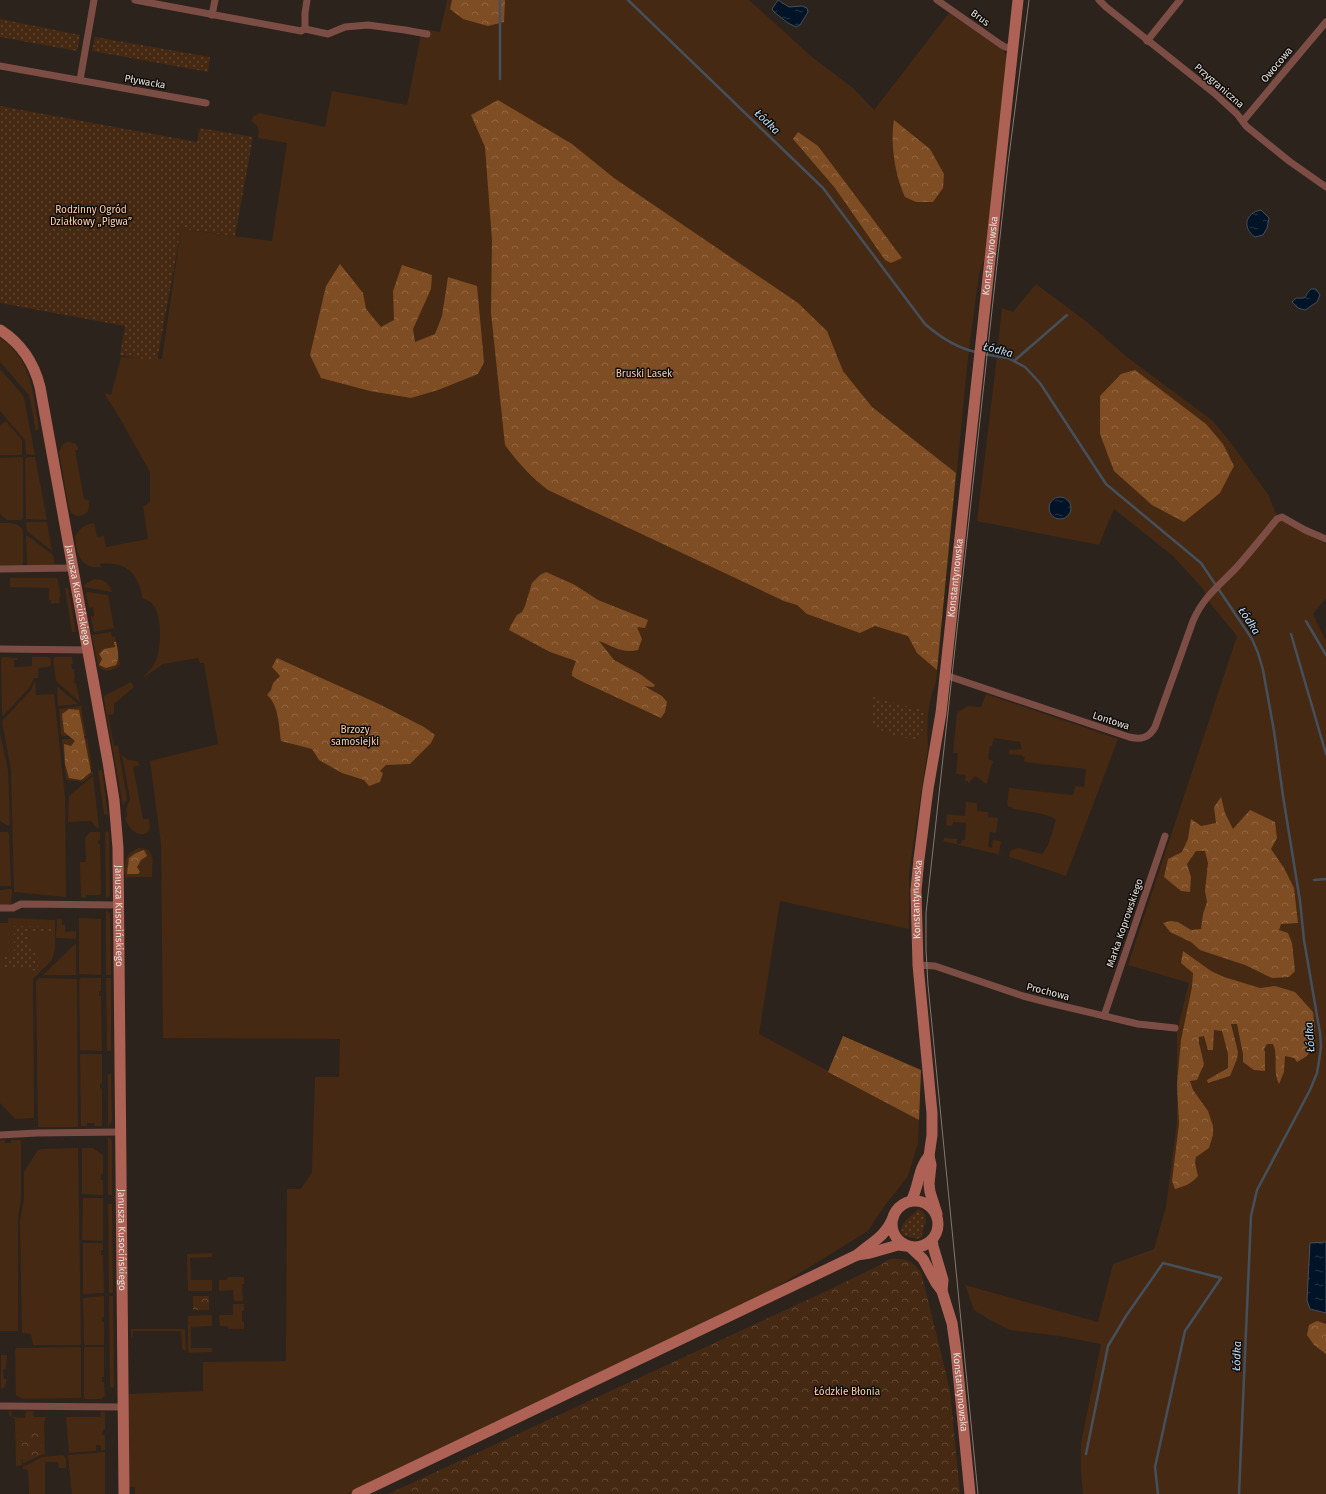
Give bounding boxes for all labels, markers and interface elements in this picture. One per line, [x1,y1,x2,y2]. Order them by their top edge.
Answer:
street label: Brus [968,7,992,29]
street label: Owocowa [1259,45,1295,85]
street label: Przygraniczna [1192,61,1246,111]
street label: Pływacka [124,72,166,92]
water label: Łódka [752,107,782,137]
park label: Rodzinny Ogród Działkowy „Pigwa” [50,204,132,228]
street label: Konstantynowska [980,216,1001,296]
water label: Łódka [982,340,1014,360]
park label: Bruski Lasek [616,368,673,380]
street label: Konstantynowska [945,538,966,618]
street label: Janusza Kusocińskiego [63,544,93,647]
water label: Łódka [1235,605,1263,637]
street label: Lontowa [1091,709,1131,733]
park label: Brzozy samosiejki [331,724,379,748]
street label: Konstantynowska [910,859,925,939]
street label: Janusza Kusocińskiego [112,865,126,967]
street label: Marka Koprowskiego [1104,877,1146,969]
street label: Prochowa [1025,981,1071,1003]
water label: Łódka [1302,1021,1318,1053]
street label: Janusza Kusocińskiego [115,1189,129,1291]
water label: Łódka [1230,1341,1244,1371]
street label: Konstantynowska [950,1352,970,1432]
park label: Łódzkie Błonia [814,1386,880,1398]

